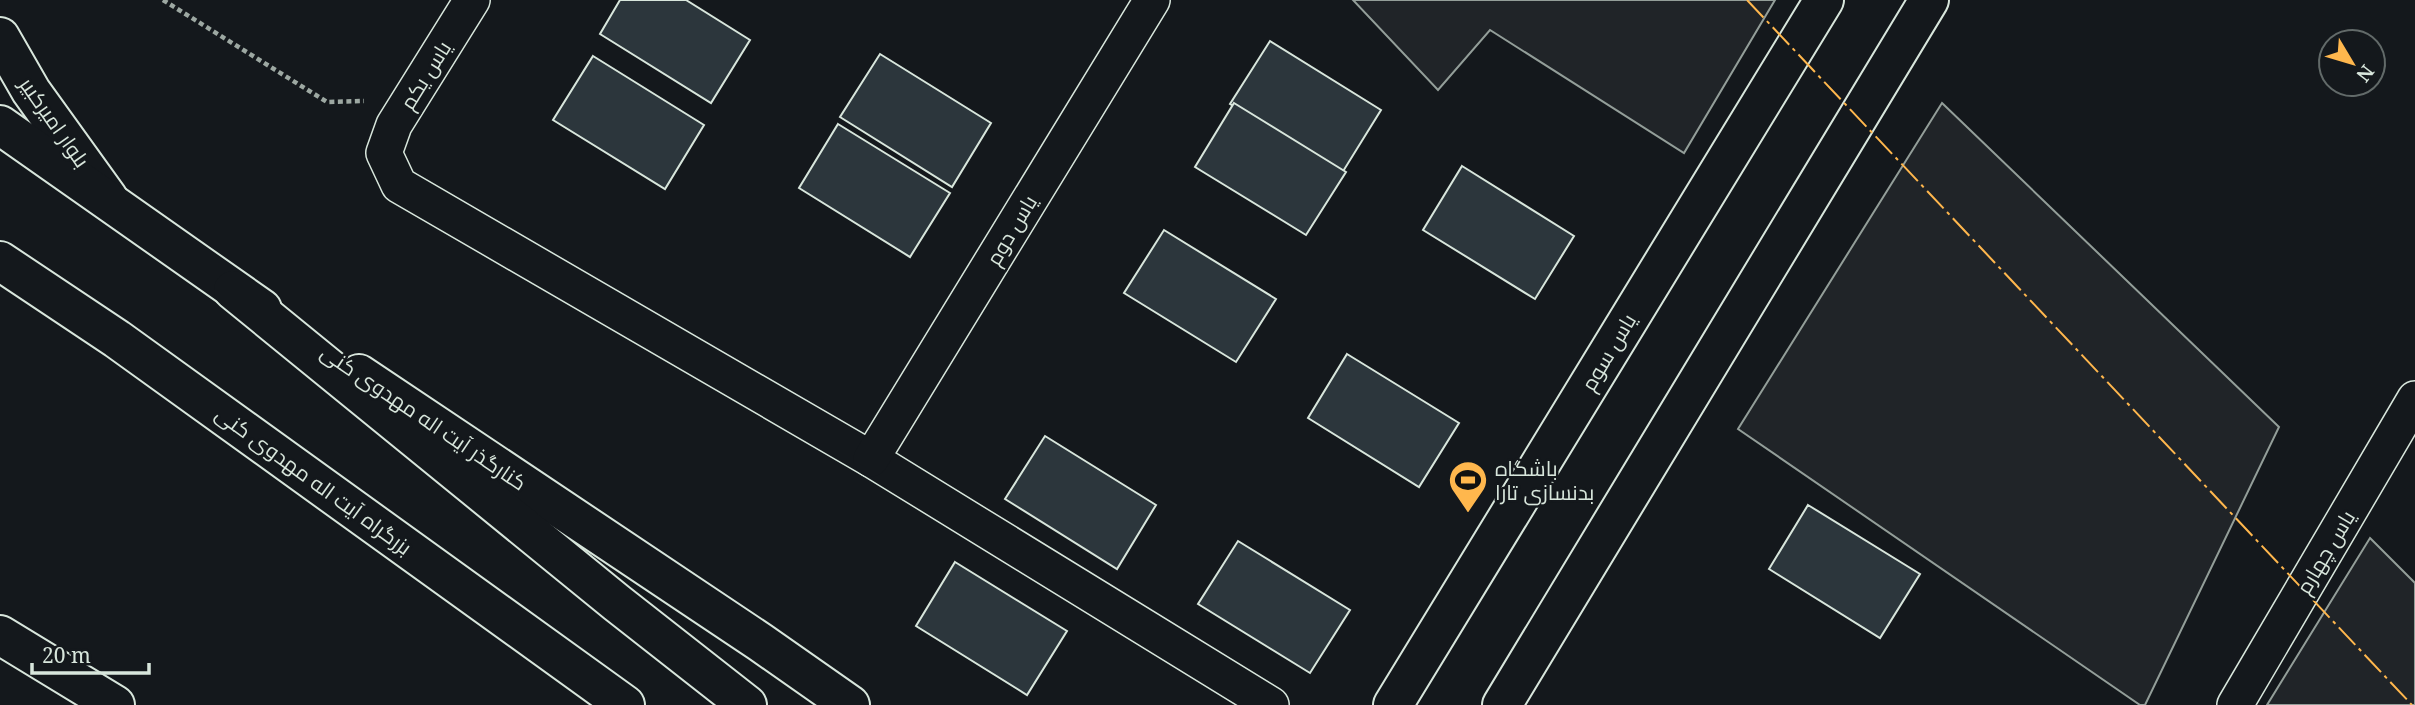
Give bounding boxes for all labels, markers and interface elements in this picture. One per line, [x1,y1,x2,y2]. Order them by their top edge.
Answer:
north arrow [2317,28,2387,98]
street label: یاس یکم [393,35,458,115]
text: N [2351,60,2380,87]
street label: بلوار امیرکبیر [13,70,96,173]
street label: یاس دوم [979,189,1044,271]
street label: یاس سوم [1574,308,1643,396]
street label: کنارگذر آیت اله مهدوی کنی [316,338,532,496]
street label: بزرگراه آیت اله مهدوی کنی [210,399,418,561]
place label: باشگاه بدنسازی تارا [1495,454,1594,506]
sports icon: باشگاه بدنسازی تارا [1447,459,1489,514]
street label: یاس چهارم [2289,505,2362,600]
scale bar [32,632,149,676]
text: 20 m [42,641,91,669]

